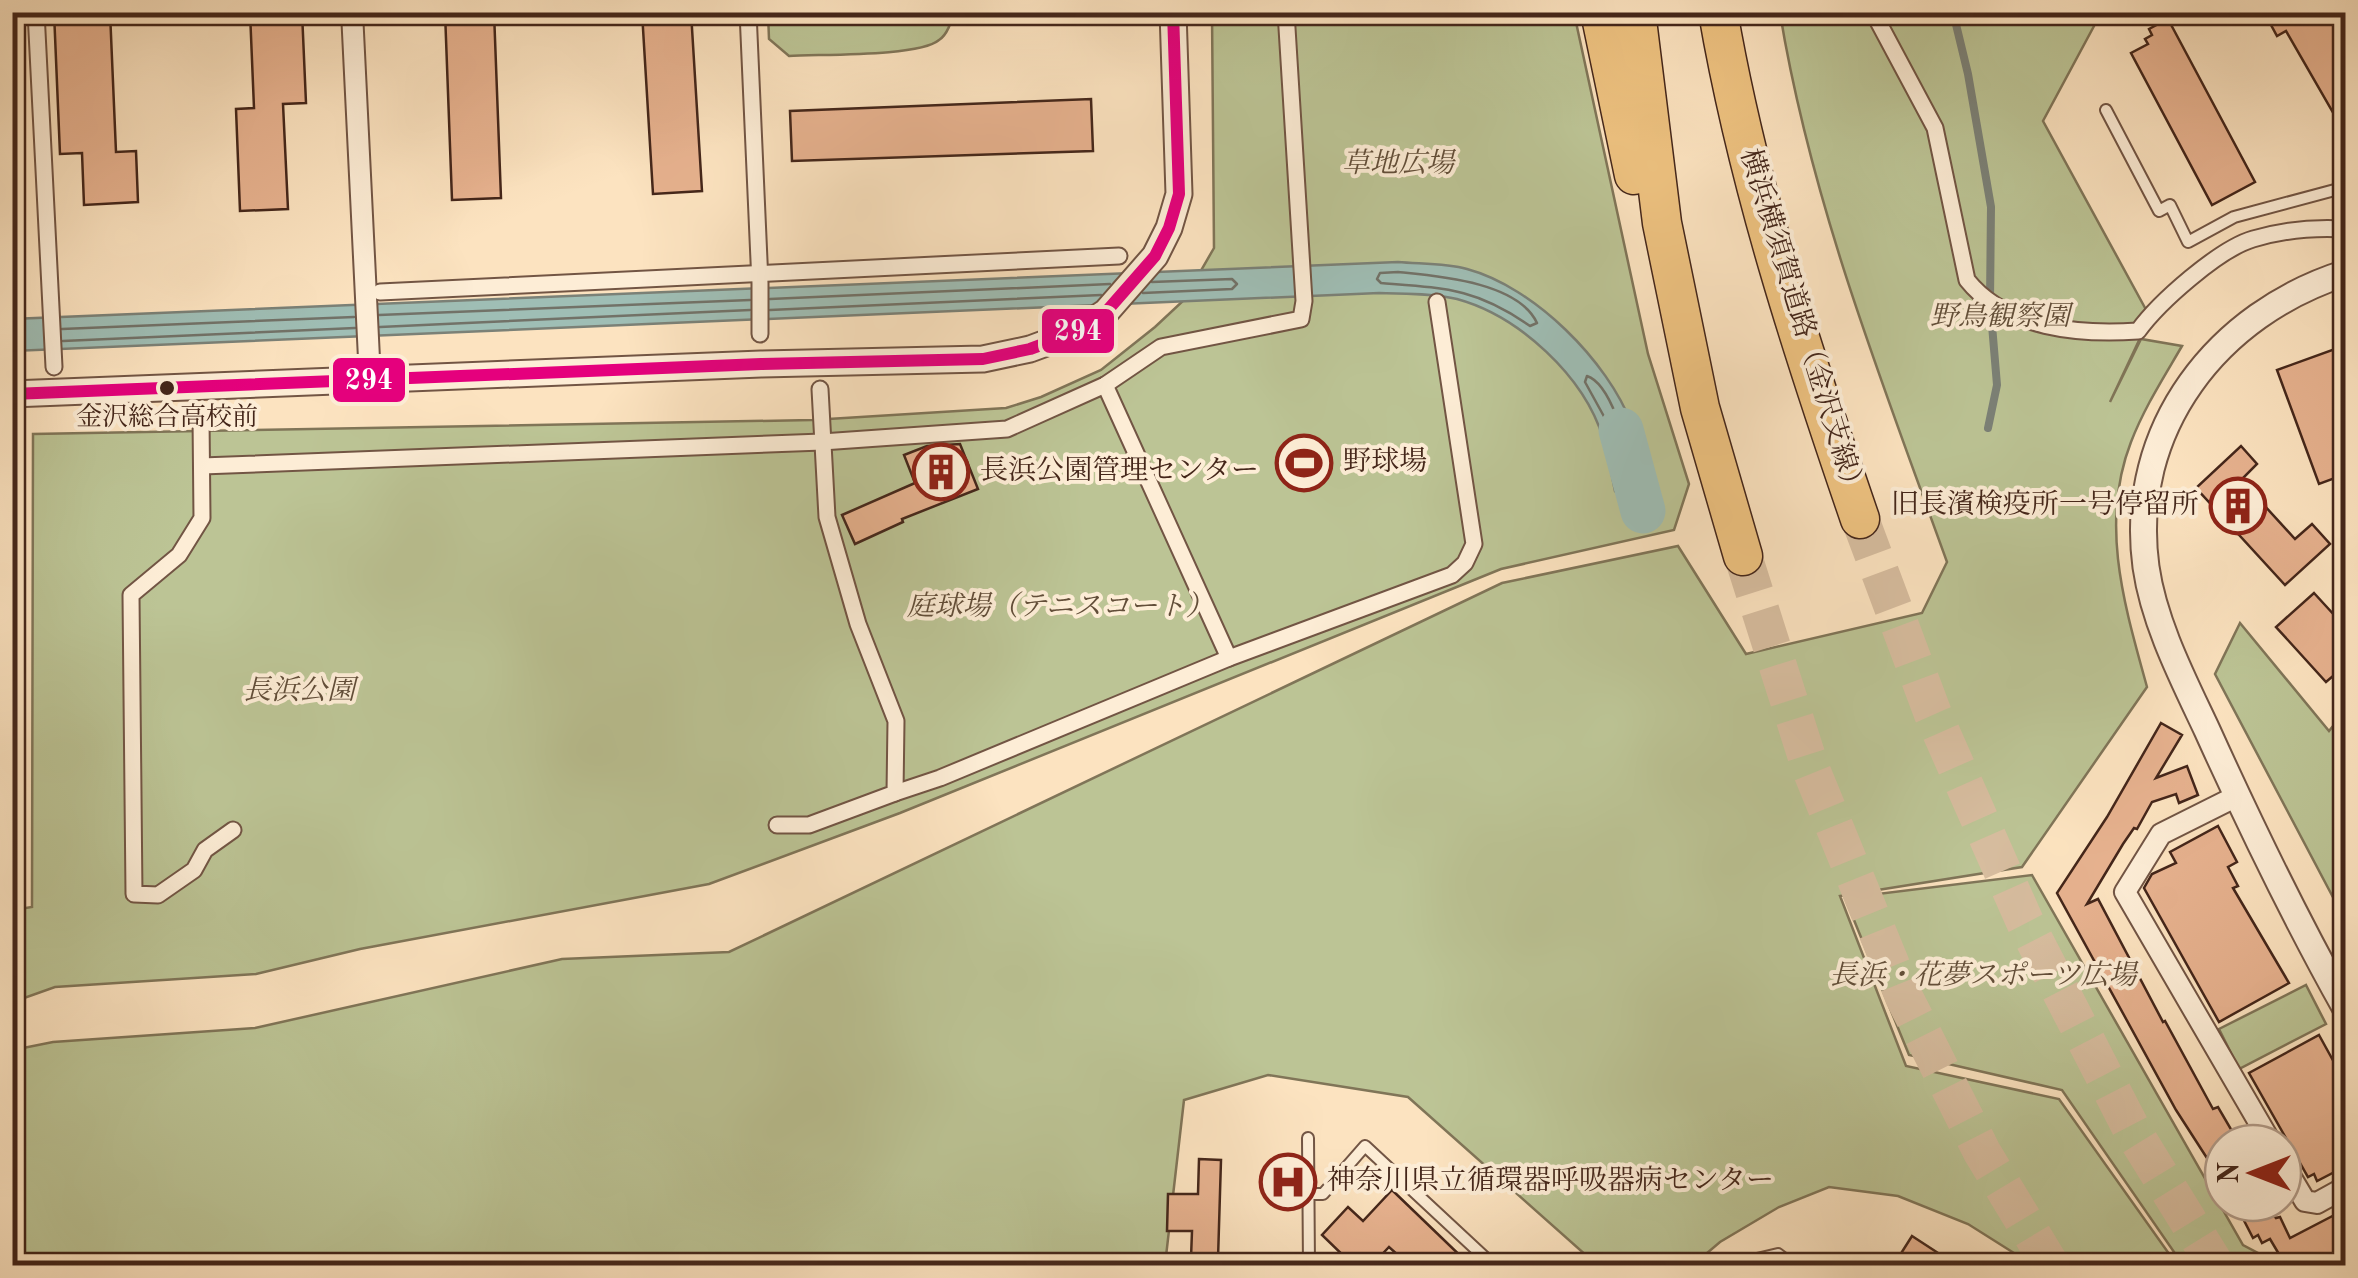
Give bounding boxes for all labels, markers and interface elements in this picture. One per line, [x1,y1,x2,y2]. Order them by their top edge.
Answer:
street label: 横浜横須賀道路（金沢支線） [1734,145,1870,502]
park label: 草地広場 [1342,148,1457,179]
park label: 野鳥観察園 [1930,301,2074,332]
line badge: 294 [1040,307,1116,355]
text: 294 [1054,319,1102,347]
line badge: 294 [331,356,407,404]
text: 294 [345,368,393,396]
marker: 金沢総合高校前 [157,378,177,398]
place label: 金沢総合高校前 [76,402,258,431]
sports icon: 野球場 [1274,433,1334,493]
building icon: 長浜公園管理センター [911,442,971,502]
place label: 野球場 [1343,446,1427,477]
place label: 長浜公園管理センター [980,455,1259,486]
building icon: 旧長濱検疫所一号停留所 [2208,476,2268,536]
place label: 旧長濱検疫所一号停留所 [1891,489,2199,520]
park label: 庭球場（テニスコート） [907,591,1213,622]
park label: 長浜公園 [243,675,359,706]
park label: 長浜・花夢スポーツ広場 [1830,960,2139,991]
north arrow [2203,1123,2303,1223]
hospital icon: 神奈川県立循環器呼吸器病センター [1258,1152,1318,1212]
text: N [2217,1162,2245,1184]
place label: 神奈川県立循環器呼吸器病センター [1327,1165,1774,1196]

